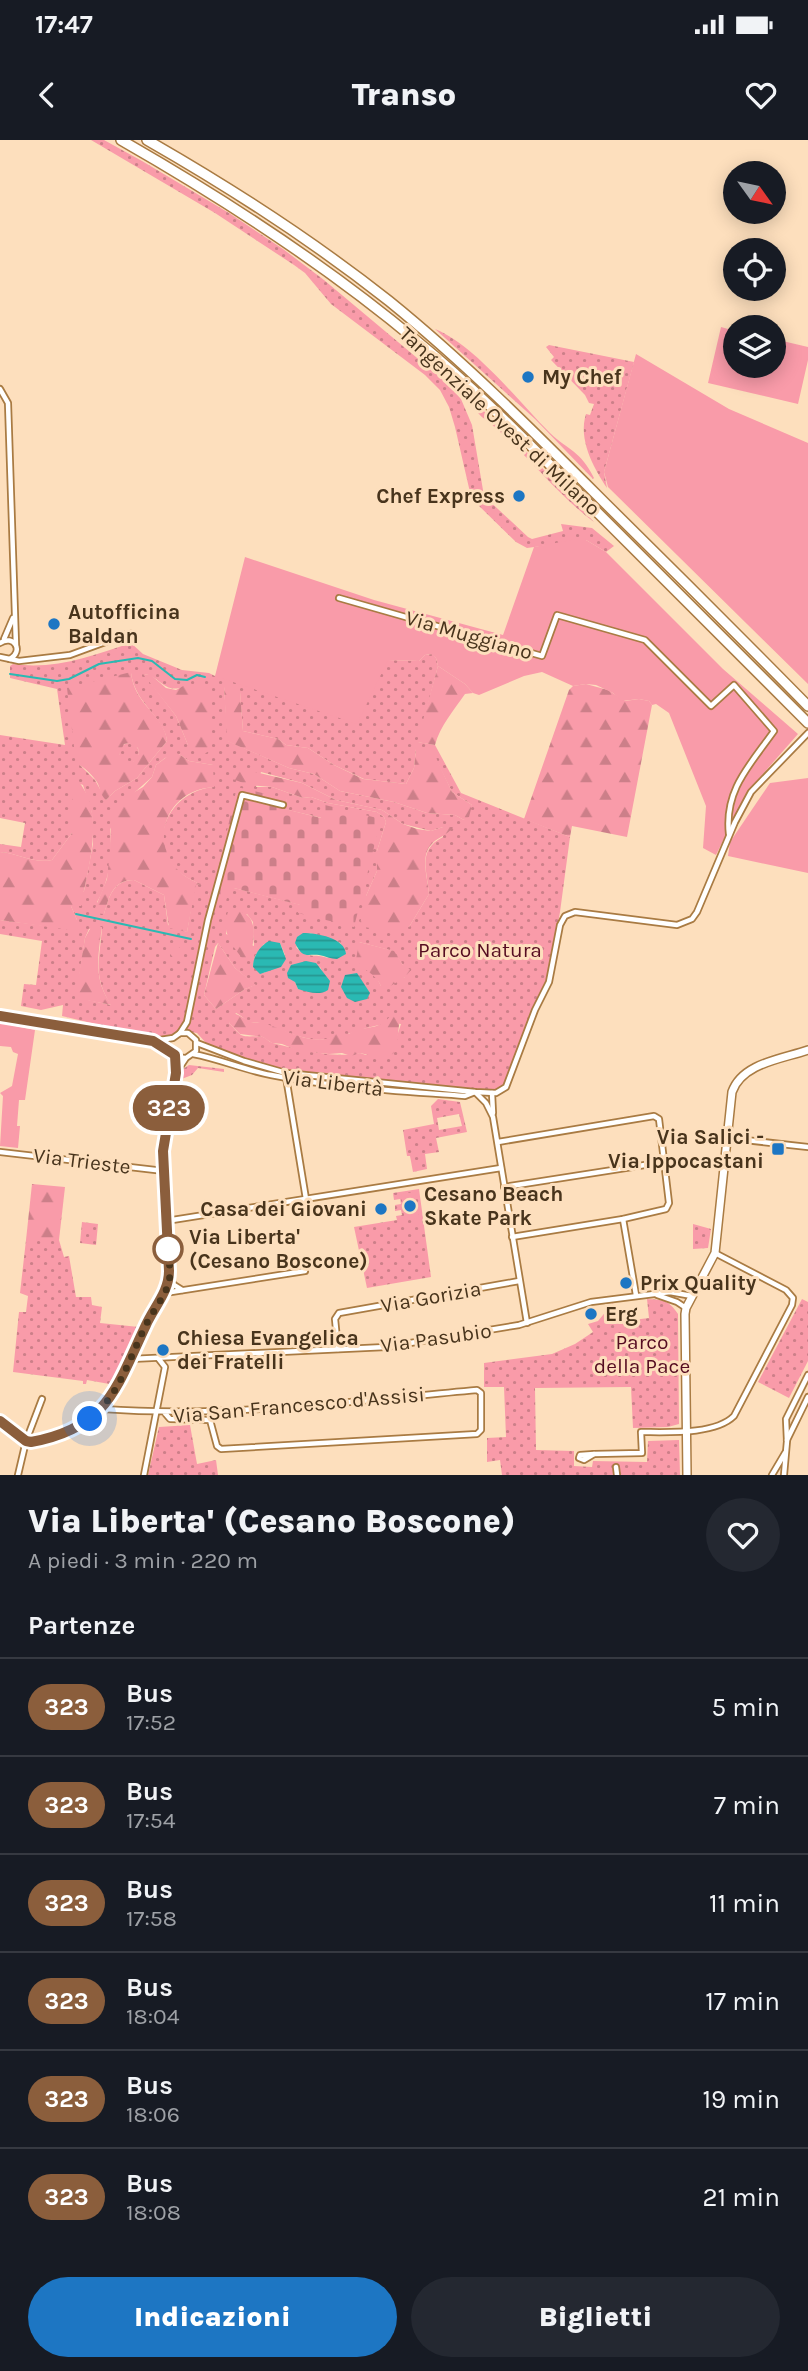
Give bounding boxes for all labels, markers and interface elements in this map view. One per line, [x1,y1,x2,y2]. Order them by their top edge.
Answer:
text: 17:47 [35,9,93,40]
icon: back [28,76,66,114]
text: Transo [352,76,456,113]
icon: heart [742,76,780,114]
north arrow [723,161,786,224]
map controls [723,161,786,378]
button: locate [723,238,786,301]
button: layers [723,315,786,378]
street label: Tangenziale Ovest di Milano [395,322,605,520]
place label: My Chef [542,365,622,389]
marker: My Chef [520,369,536,385]
place label: Chef Express [376,484,505,508]
marker: Chef Express [511,488,527,504]
place label: Autofficina Baldan [68,600,180,648]
street label: Via Muggiano [403,605,535,665]
marker: Autofficina Baldan [46,616,62,632]
park label: Parco Natura [418,938,542,962]
street label: Via Libertà [281,1065,385,1101]
line badge: 323 [129,1085,209,1131]
text: 323 [147,1094,191,1122]
place label: Via Salici - Via Ippocastani [608,1125,764,1173]
marker: Via Salici - Via Ippocastani [770,1141,786,1157]
street label: Via Trieste [32,1143,132,1179]
place label: Cesano Beach Skate Park [424,1182,563,1230]
place label: Casa dei Giovani [200,1197,367,1221]
marker: Cesano Beach Skate Park [402,1198,418,1214]
marker: Casa dei Giovani [373,1201,389,1217]
place label: Via Liberta' (Cesano Boscone) [189,1225,368,1273]
marker: Via Liberta' (Cesano Boscone) [153,1234,183,1264]
place label: Prix Quality [640,1271,757,1295]
marker: Prix Quality [618,1275,634,1291]
street label: Via Gorizia [379,1276,483,1318]
place label: Erg [605,1302,638,1326]
marker: Erg [583,1306,599,1322]
street label: Via Pasubio [379,1318,493,1358]
place label: Chiesa Evangelica dei Fratelli [177,1326,359,1374]
park label: Parco della Pace [594,1330,690,1378]
marker: Chiesa Evangelica dei Fratelli [155,1342,171,1358]
street label: Via San Francesco d'Assisi [172,1382,426,1428]
your location [72,1401,107,1436]
button: heart [706,1498,780,1572]
text: Via Liberta' (Cesano Boscone) [28,1502,515,1540]
text: A piedi · 3 min · 220 m [28,1547,258,1574]
text: Partenze [28,1610,135,1641]
text: Bus [126,1678,173,1709]
text: 5 min [711,1692,780,1723]
text: 323 [44,1693,89,1721]
text: 17:52 [126,1709,176,1736]
text: Bus [126,1776,173,1807]
text: 7 min [714,1790,780,1821]
text: 323 [44,1791,89,1819]
text: 17:54 [126,1807,176,1834]
text: Bus [126,1874,173,1905]
text: 11 min [709,1888,780,1919]
text: 323 [44,1889,89,1917]
text: 17:58 [126,1905,177,1932]
text: Bus [126,1972,173,2003]
text: 17 min [705,1986,780,2017]
text: 323 [44,1987,89,2015]
text: 18:04 [126,2003,180,2030]
text: Bus [126,2070,173,2101]
text: 19 min [702,2084,780,2115]
text: 323 [44,2085,89,2113]
text: 18:06 [126,2101,180,2128]
text: Bus [126,2168,173,2199]
text: 21 min [702,2182,780,2213]
text: 323 [44,2183,89,2211]
text: 18:08 [126,2199,181,2226]
button: Indicazioni [28,2277,397,2357]
button: Biglietti [411,2277,780,2357]

